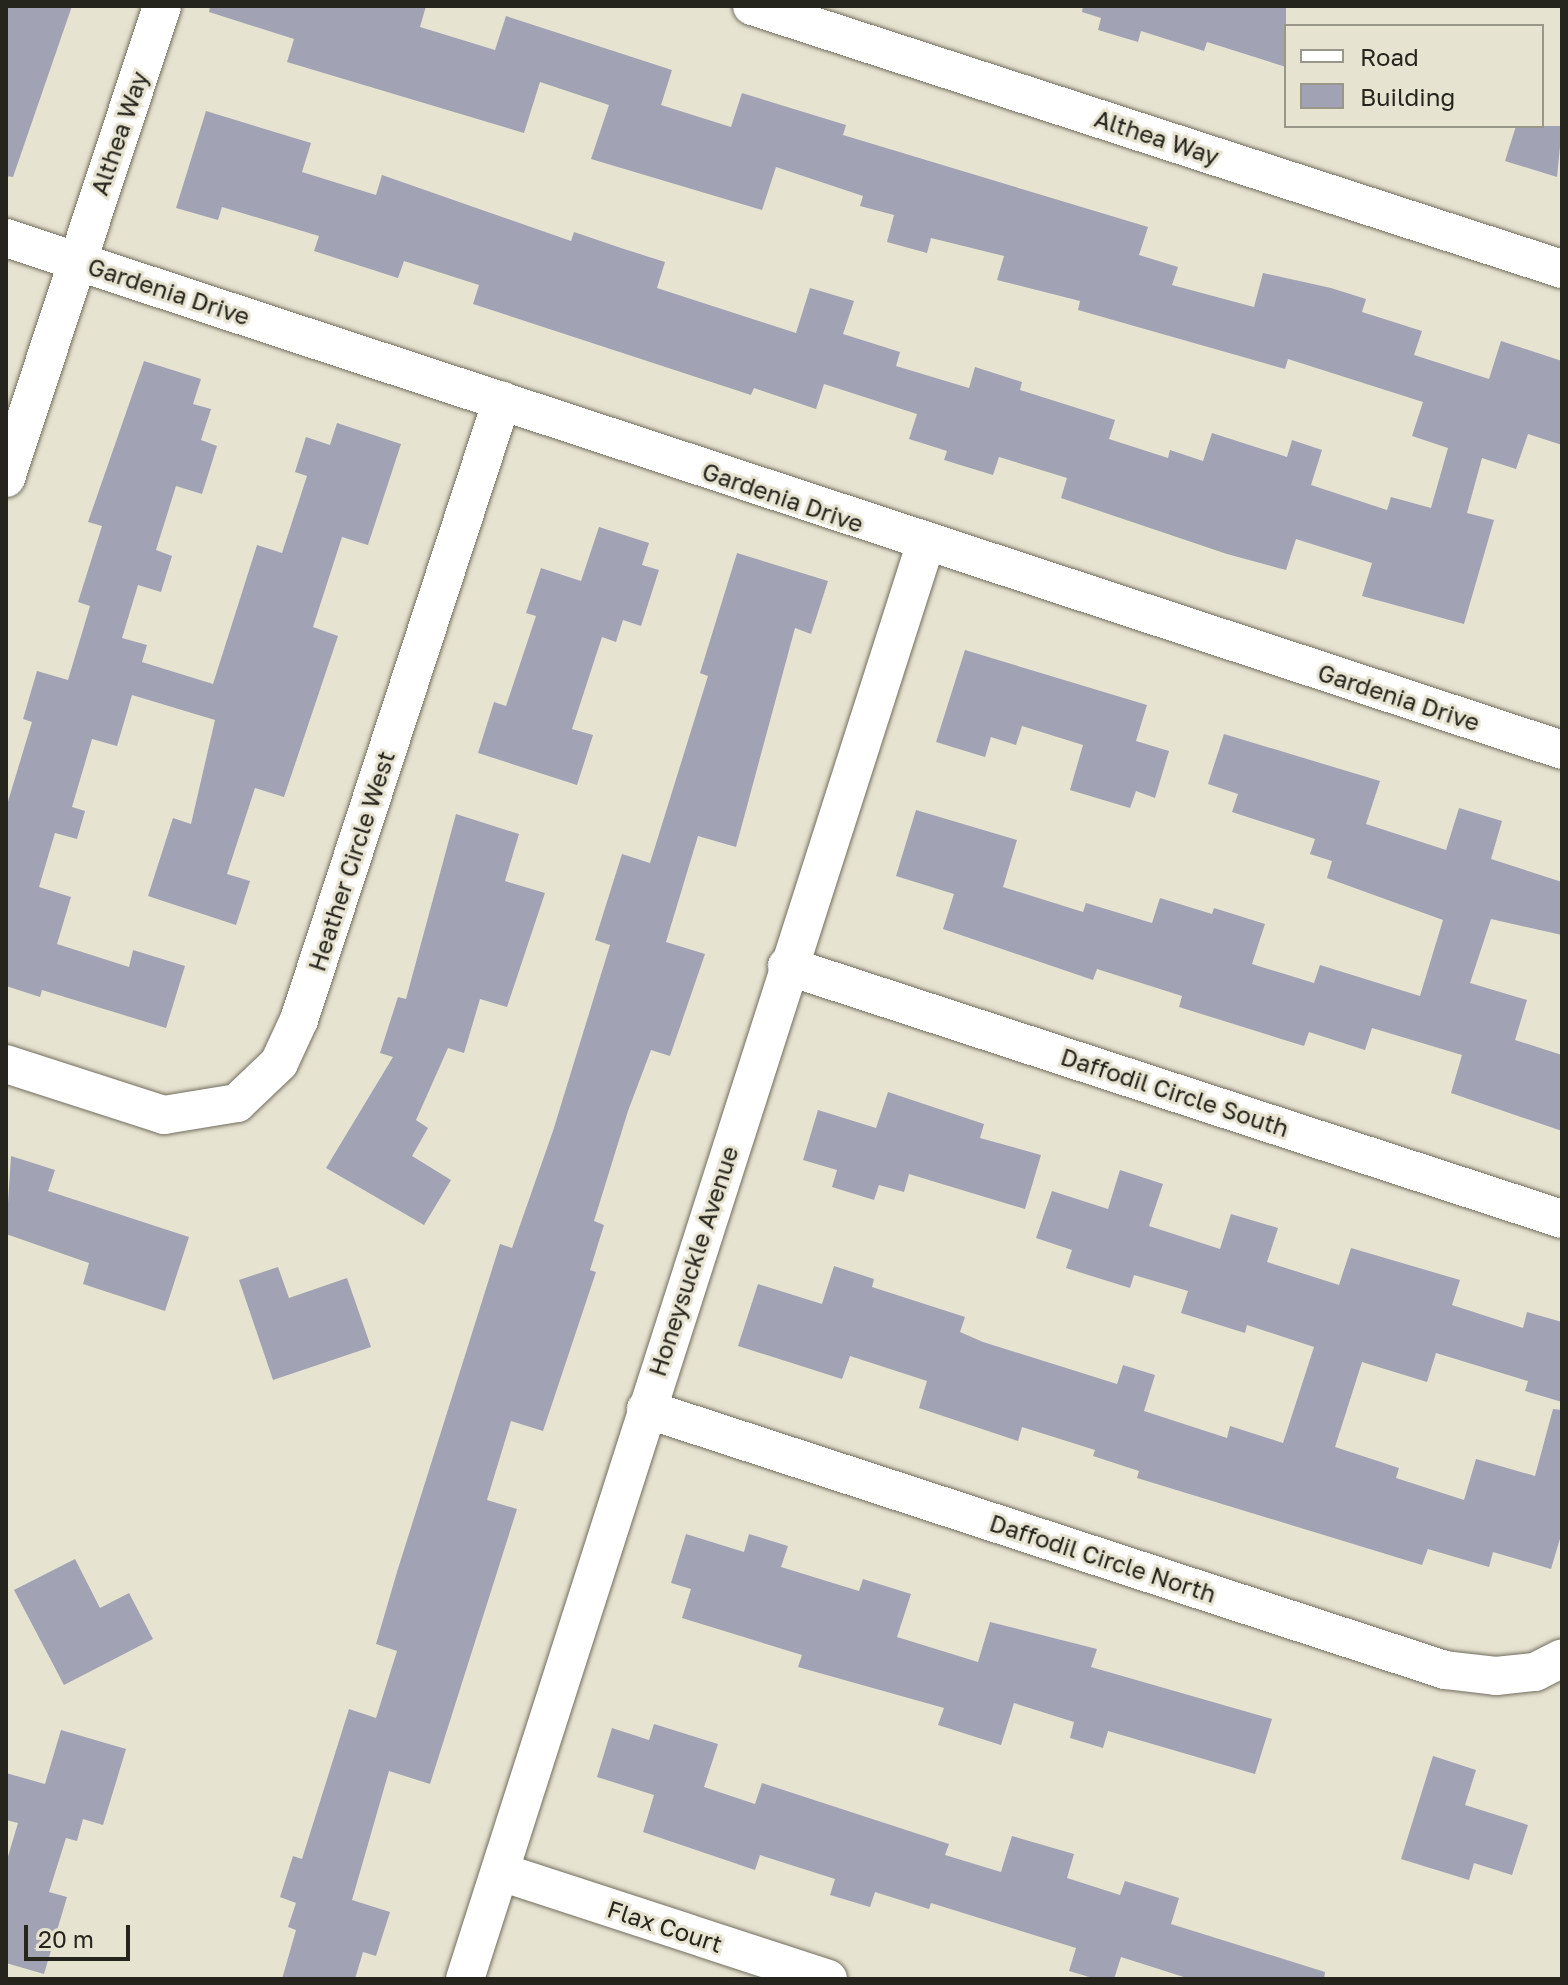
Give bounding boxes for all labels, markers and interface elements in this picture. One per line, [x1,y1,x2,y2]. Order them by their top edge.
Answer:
legend [1284,24,1544,128]
text: Road [1360,42,1419,71]
street label: Althea Way [84,67,154,199]
text: Building [1360,82,1455,111]
street label: Althea Way [1091,103,1223,171]
street label: Gardenia Drive [84,251,254,331]
street label: Gardenia Drive [699,456,867,538]
street label: Gardenia Drive [1314,657,1484,737]
street label: Heather Circle West [302,747,400,975]
street label: Daffodil Circle South [1057,1042,1293,1142]
street label: Honeysuckle Avenue [642,1142,744,1380]
street label: Daffodil Circle North [986,1508,1220,1608]
street label: Flax Court [604,1894,726,1958]
scale bar [28,1909,134,1959]
text: 20 m [38,1924,94,1953]

